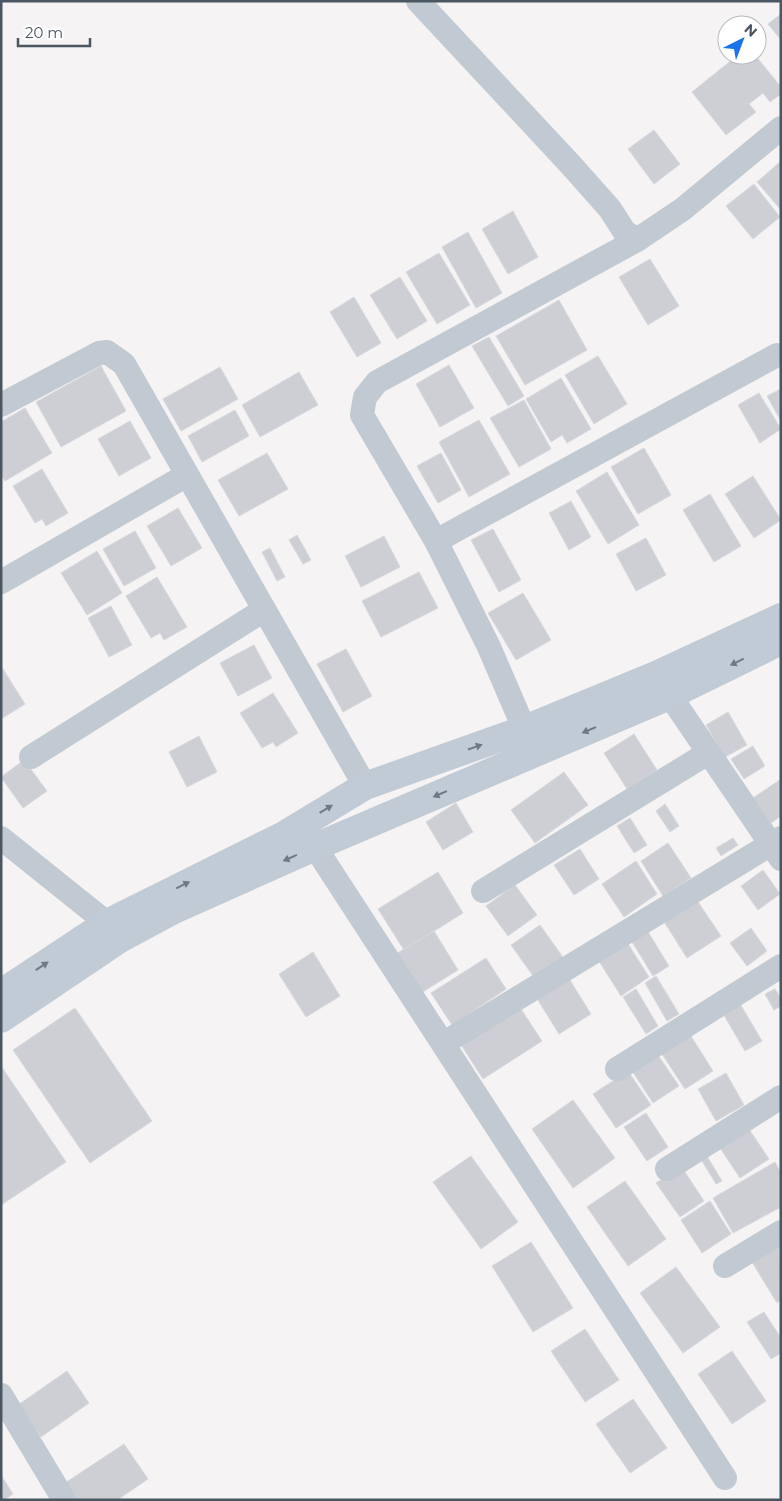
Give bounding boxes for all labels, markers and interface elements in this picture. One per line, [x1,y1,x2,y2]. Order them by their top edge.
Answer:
scale bar [18,15,90,47]
north arrow [717,15,767,65]
text: N [740,20,761,41]
text: 20 m [25,23,63,42]
one-way arrow [730,659,744,667]
one-way arrow [582,726,596,734]
one-way arrow [468,743,483,750]
one-way arrow [433,790,447,798]
one-way arrow [320,805,333,814]
one-way arrow [283,854,298,862]
one-way arrow [176,881,190,889]
one-way arrow [35,961,49,970]

